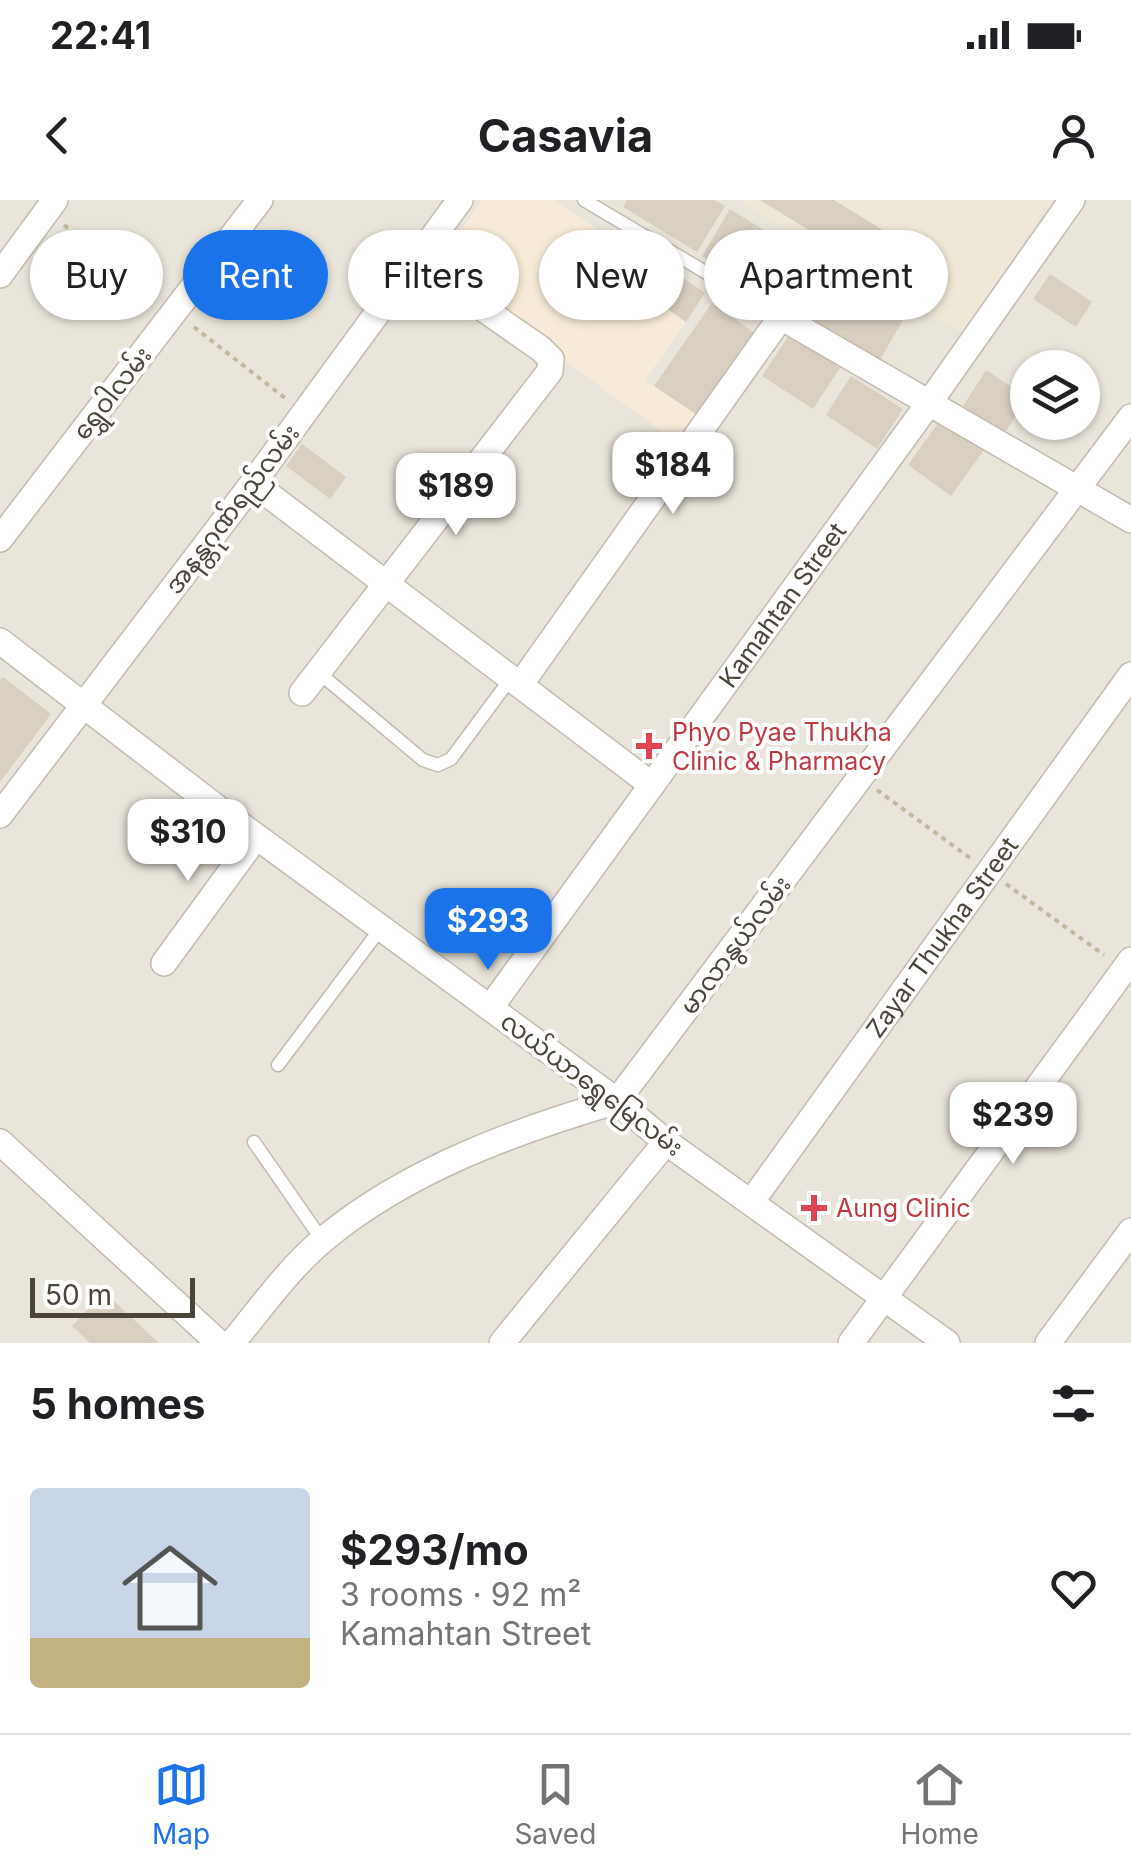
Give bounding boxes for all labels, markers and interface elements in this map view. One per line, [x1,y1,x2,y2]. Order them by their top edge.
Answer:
text: 22:41 [50,12,151,58]
icon: back [30,108,85,163]
text: Casavia [478,108,653,163]
icon: person [1046,108,1101,163]
chip: Buy [30,230,163,320]
chip: Rent [183,230,328,320]
chip: Filters [348,230,519,320]
chip: New [539,230,684,320]
chip: Apartment [704,230,948,320]
street label: ရွှေဝါလမ်း [65,339,162,449]
map controls [1010,350,1100,440]
button: layers [1010,350,1100,440]
street label: အနန္တဂုဏ်ရည်လမ်း [157,417,310,603]
pin: $184 [614,432,732,517]
text: $184 [634,445,712,484]
pin: $189 [397,453,515,538]
text: $189 [418,466,494,505]
street label: Kamahtan Street [713,517,852,693]
place label: Phyo Pyae Thukha Clinic & Pharmacy [672,717,892,776]
marker: Phyo Pyae Thukha Clinic & Pharmacy [636,733,662,759]
pin: $310 [129,799,247,884]
text: $310 [150,812,226,851]
street label: Zayar Thukha Street [860,831,1024,1043]
street label: မာလာနွယ်လမ်း [672,869,801,1023]
pin: $293 [429,888,547,973]
text: $293 [447,901,529,940]
street label: လယ်ယာရွှေမြေလမ်း [491,1004,690,1167]
pin: $239 [954,1082,1072,1167]
text: $239 [972,1095,1054,1134]
place label: Aung Clinic [836,1193,971,1223]
marker: Aung Clinic [801,1195,827,1221]
scale bar [30,1273,195,1318]
text: 50 m [45,1278,112,1312]
icon: filters [1046,1376,1101,1431]
text: 5 homes [30,1378,206,1429]
text: $293/mo [340,1524,529,1575]
icon: home [110,1528,230,1648]
icon: heart [1046,1561,1101,1616]
text: 3 rooms · 92 m² [340,1575,581,1614]
text: Kamahtan Street [340,1614,591,1653]
tab: Map [152,1757,210,1851]
tab: Saved [514,1757,596,1851]
tab: Home [900,1757,979,1851]

